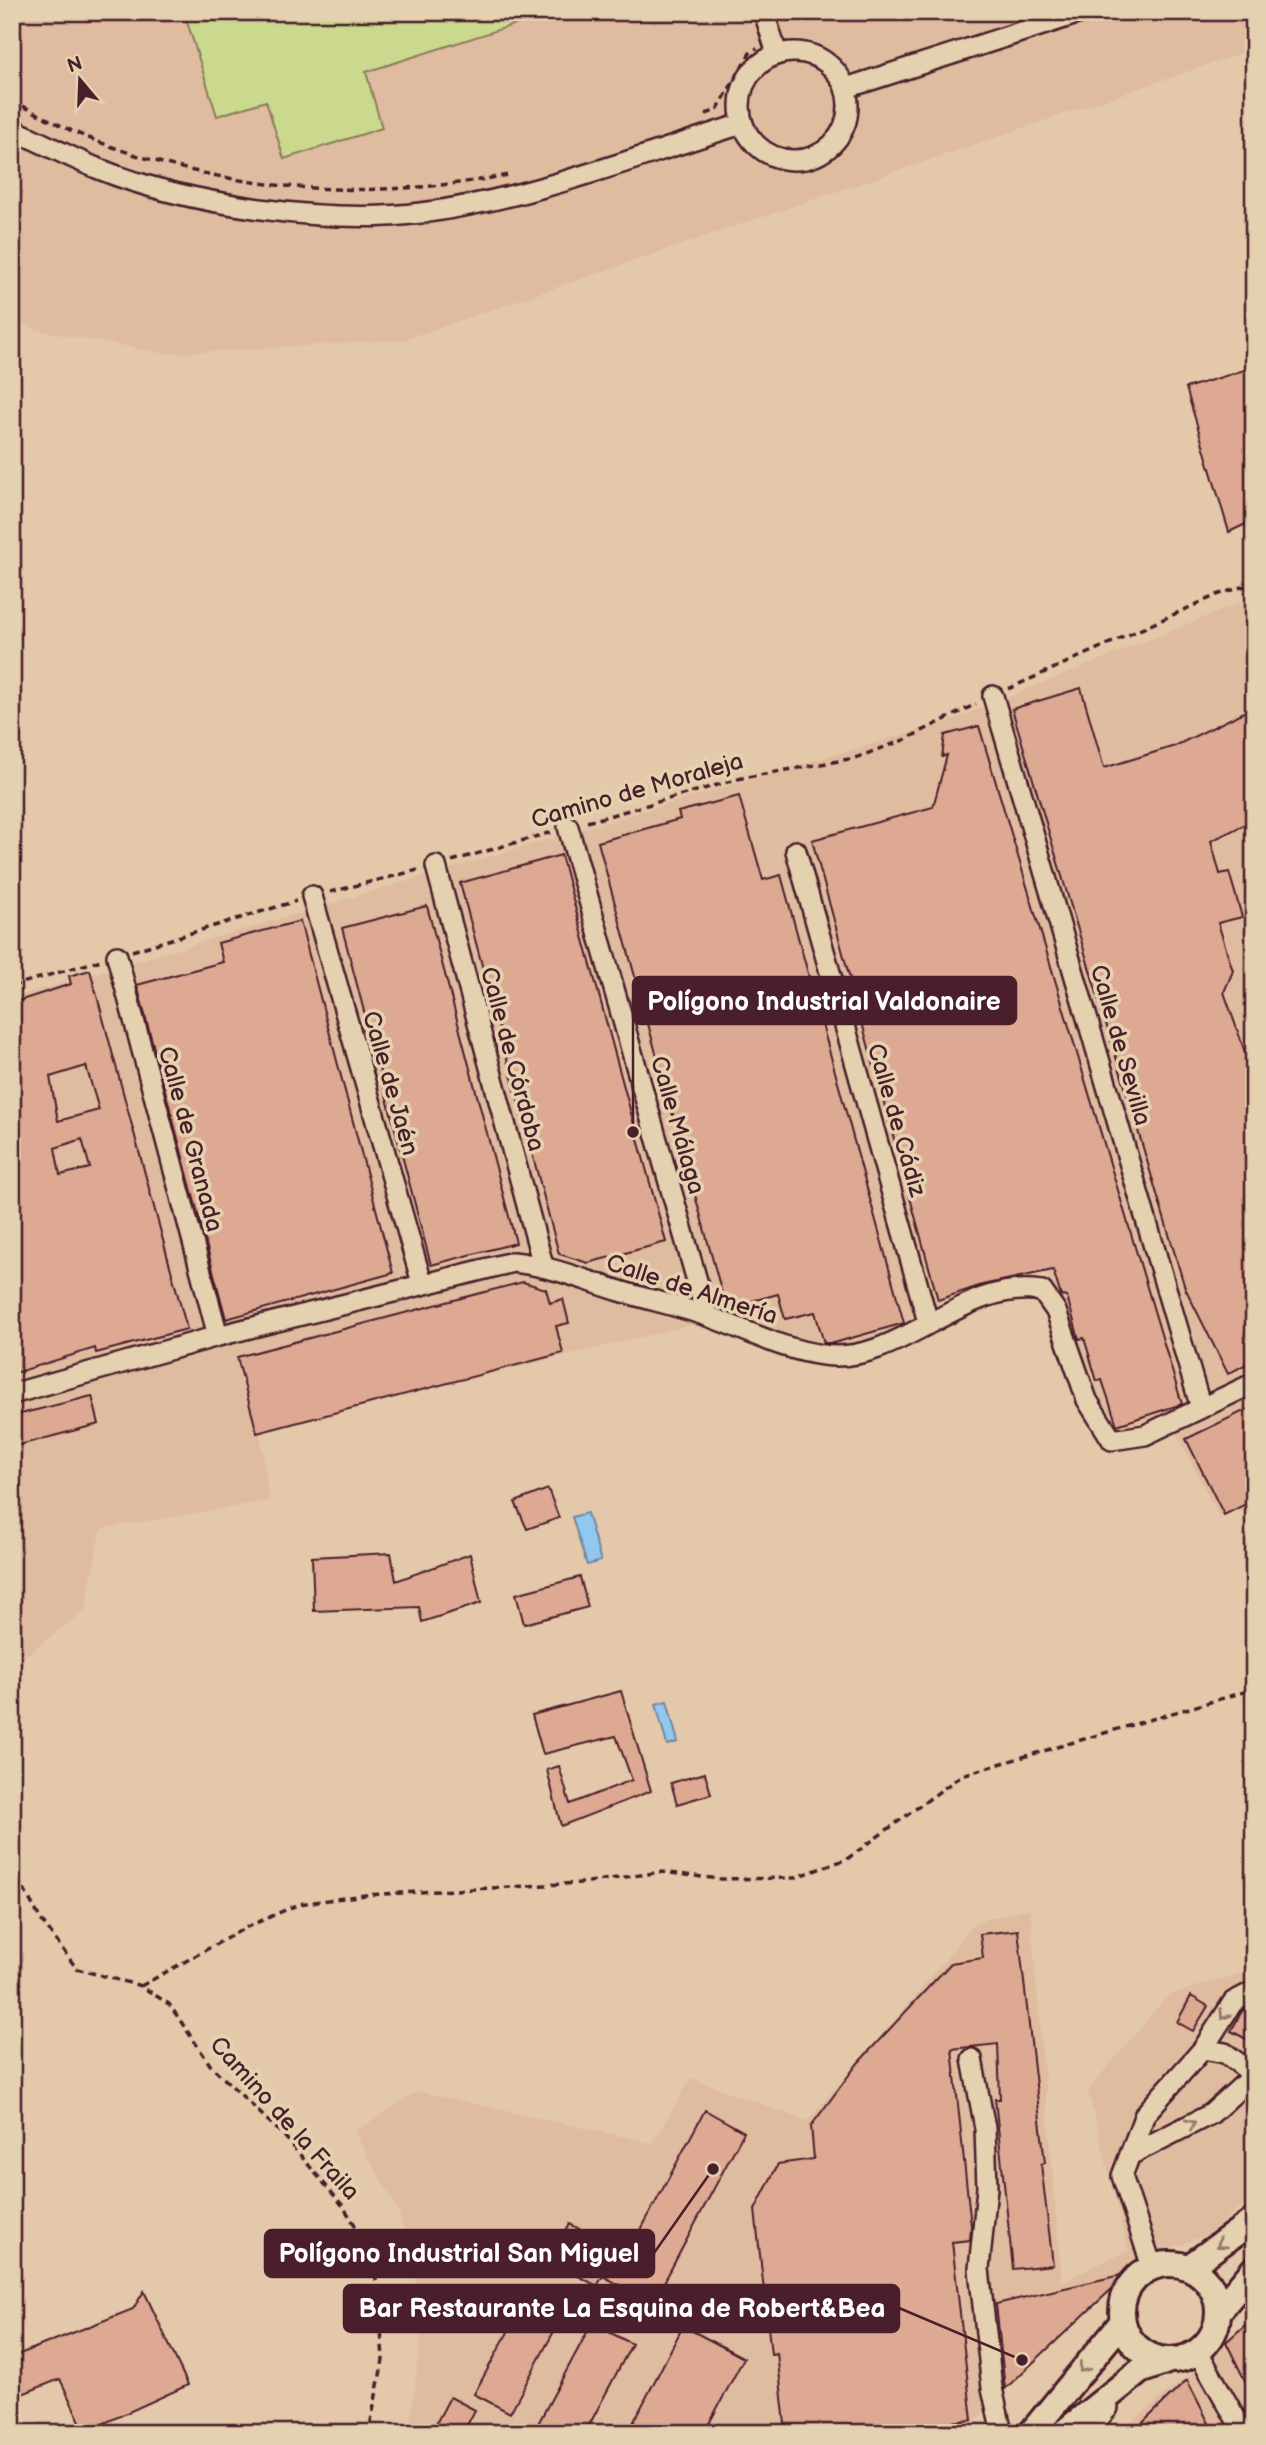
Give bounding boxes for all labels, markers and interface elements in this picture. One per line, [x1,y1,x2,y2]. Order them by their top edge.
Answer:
north arrow [46,46,116,116]
text: N [64,52,85,79]
street label: Camino de Moraleja [528,746,746,835]
street label: Calle de Sevilla [1084,961,1157,1129]
street label: Calle de Córdoba [474,964,551,1155]
callout: Polígono Industrial Valdonaire [633,977,1016,1024]
text: Polígono Industrial Valdonaire [647,987,1001,1018]
street label: Calle de Jaén [356,1008,425,1159]
street label: Calle de Cádiz [861,1040,932,1201]
street label: Calle de Granada [152,1043,229,1235]
street label: Calle Málaga [644,1053,711,1198]
street label: Calle de Almería [603,1248,781,1331]
one-way arrow [1220,2008,1233,2021]
street label: Camino de la Fraila [204,2031,366,2206]
one-way arrow [1184,2118,1196,2132]
callout: Polígono Industrial San Miguel [265,2230,654,2277]
one-way arrow [1216,2235,1229,2248]
text: Polígono Industrial San Miguel [279,2239,639,2270]
callout: Bar Restaurante La Esquina de Robert&Bea [344,2285,899,2332]
text: Bar Restaurante La Esquina de Robert&Bea [359,2294,885,2325]
one-way arrow [1079,2360,1091,2373]

